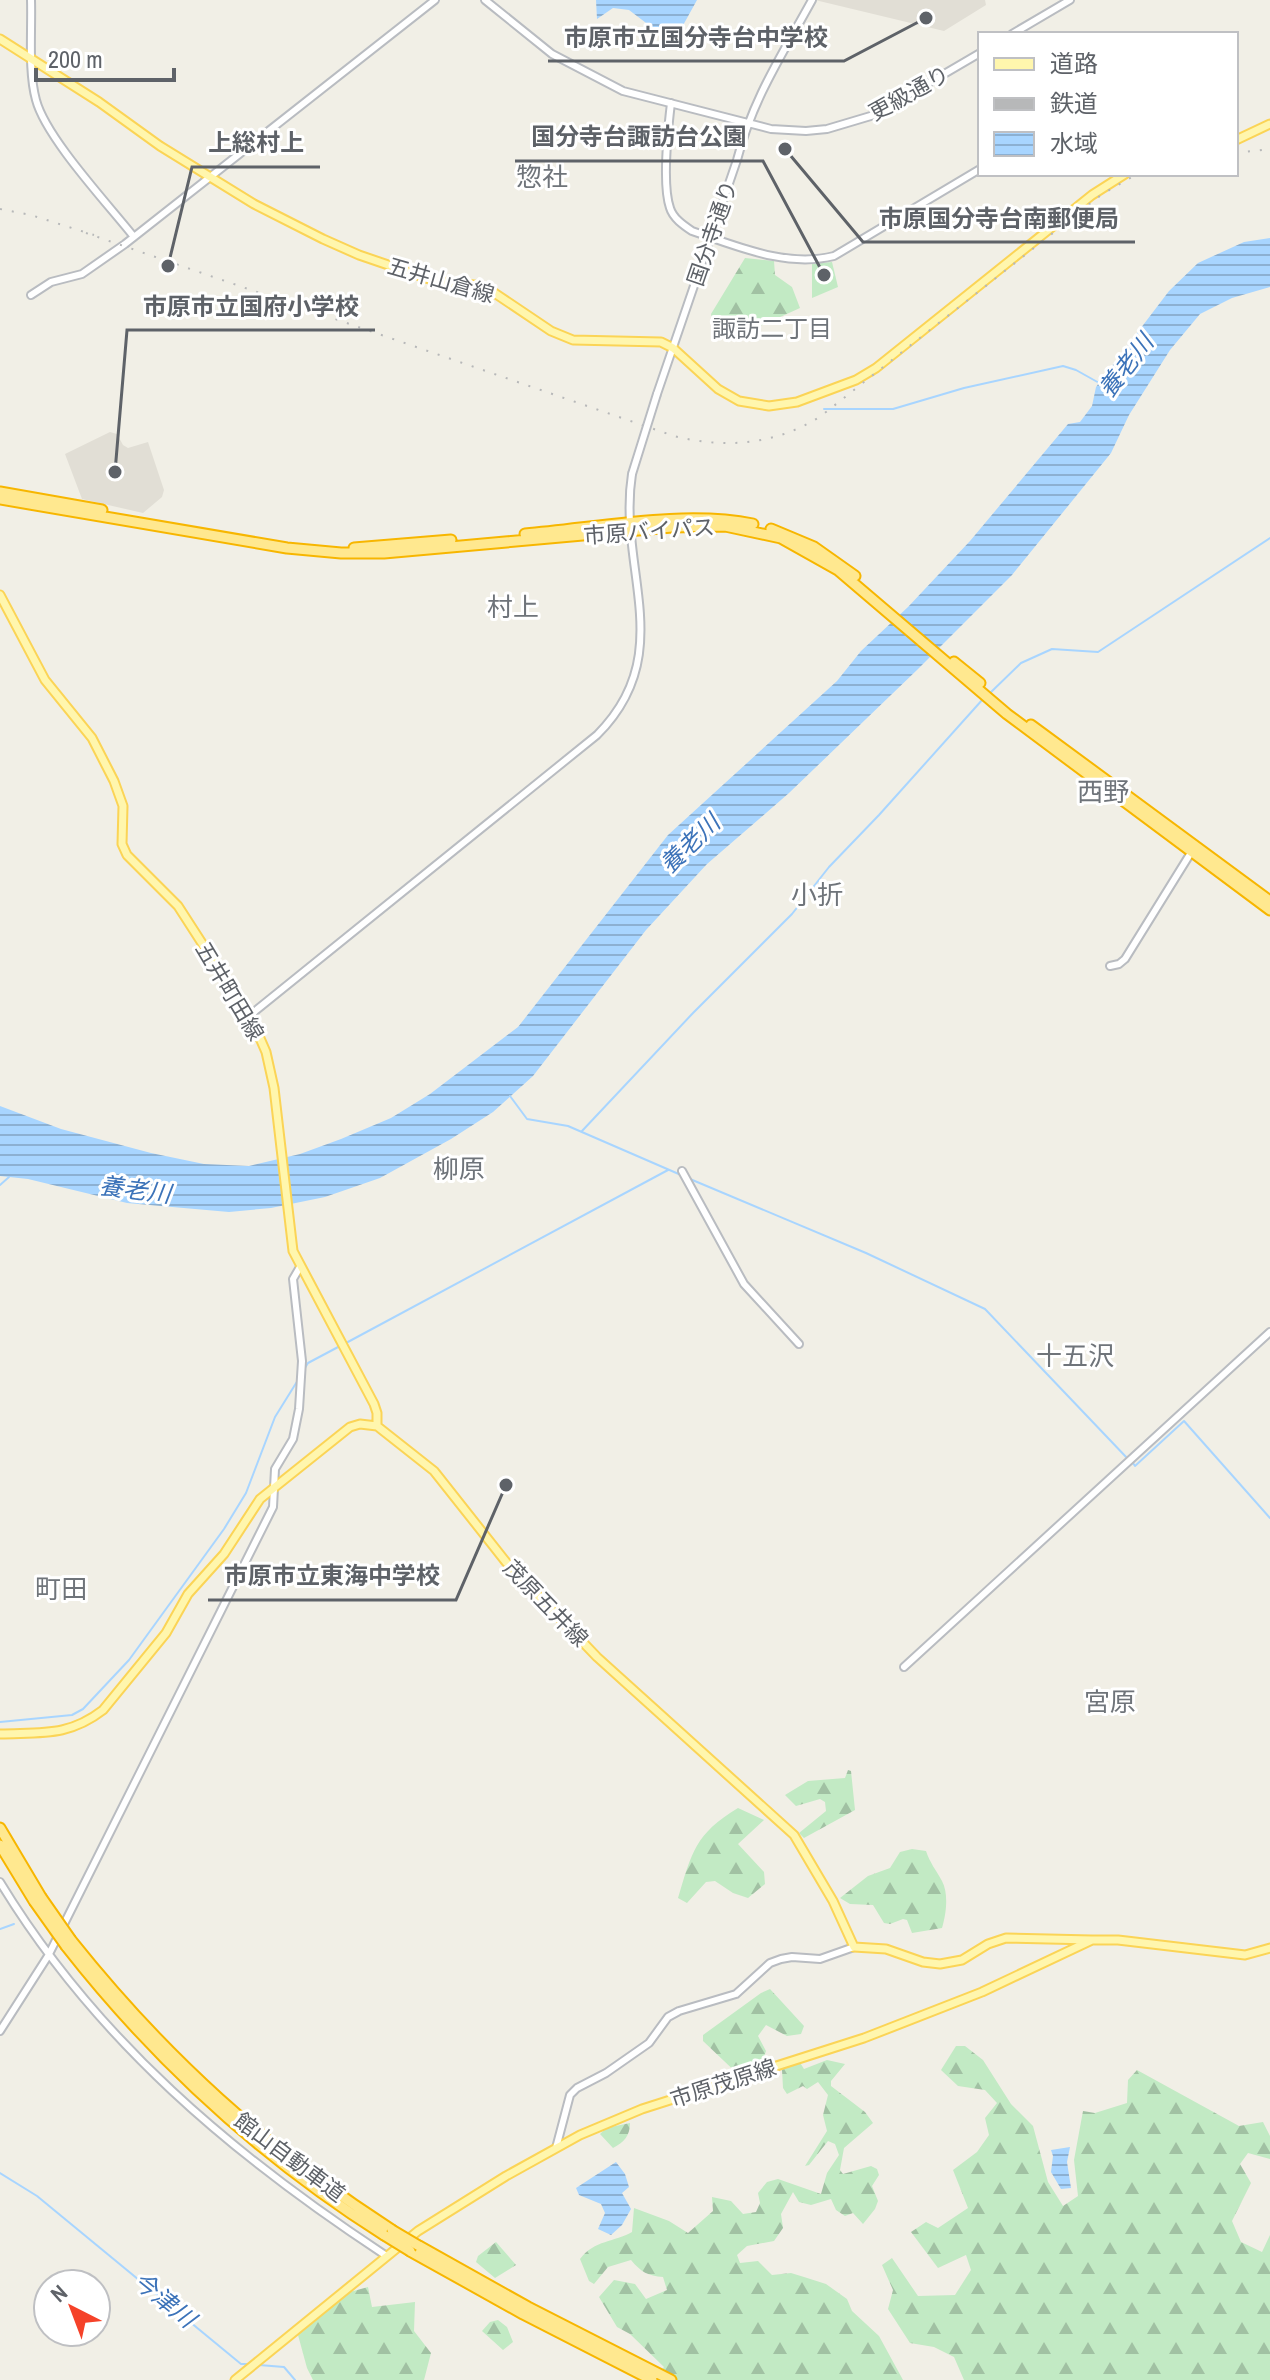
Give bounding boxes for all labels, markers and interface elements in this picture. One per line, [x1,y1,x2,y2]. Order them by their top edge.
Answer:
callout: 市原市立国分寺台中学校 [548,13,844,61]
text: 市原市立国分寺台中学校 [564,21,828,53]
scale bar [36,32,174,82]
legend [978,32,1238,176]
text: 200 m [48,43,103,75]
text: 道路 [1050,47,1098,79]
street label: 更級通り [863,59,955,127]
text: 鉄道 [1050,87,1098,119]
callout: 国分寺台諏訪台公園 [515,113,763,161]
callout: 上総村上 [192,119,320,167]
text: 国分寺台諏訪台公園 [531,120,747,152]
text: 上総村上 [208,126,304,158]
text: 水域 [1050,127,1098,159]
district label: 惣社 [516,159,568,194]
street label: 国分寺通り [680,176,744,290]
callout: 市原国分寺台南郵便局 [863,194,1135,242]
text: 市原国分寺台南郵便局 [879,202,1119,234]
street label: 五井山倉線 [384,250,498,310]
callout: 市原市立国府小学校 [127,282,375,330]
text: 市原市立国府小学校 [143,290,359,322]
district label: 諏訪二丁目 [712,312,832,344]
water label: 養老川 [1090,325,1162,404]
street label: 市原バイパス [582,511,716,551]
district label: 村上 [487,589,539,624]
district label: 西野 [1077,774,1129,809]
water label: 養老川 [652,805,728,880]
district label: 小折 [791,877,843,912]
street label: 五井町田線 [189,936,271,1046]
district label: 柳原 [433,1151,485,1186]
water label: 養老川 [97,1169,176,1210]
district label: 十五沢 [1036,1338,1114,1373]
callout: 市原市立東海中学校 [208,1552,456,1600]
street label: 茂原五井線 [497,1553,595,1653]
text: 市原市立東海中学校 [224,1559,440,1591]
district label: 町田 [35,1571,87,1606]
district label: 宮原 [1084,1684,1136,1719]
street label: 市原茂原線 [666,2052,780,2114]
street label: 館山自動車道 [228,2105,352,2209]
water label: 今津川 [127,2264,205,2336]
north arrow [32,2268,112,2348]
text: N [44,2278,73,2309]

